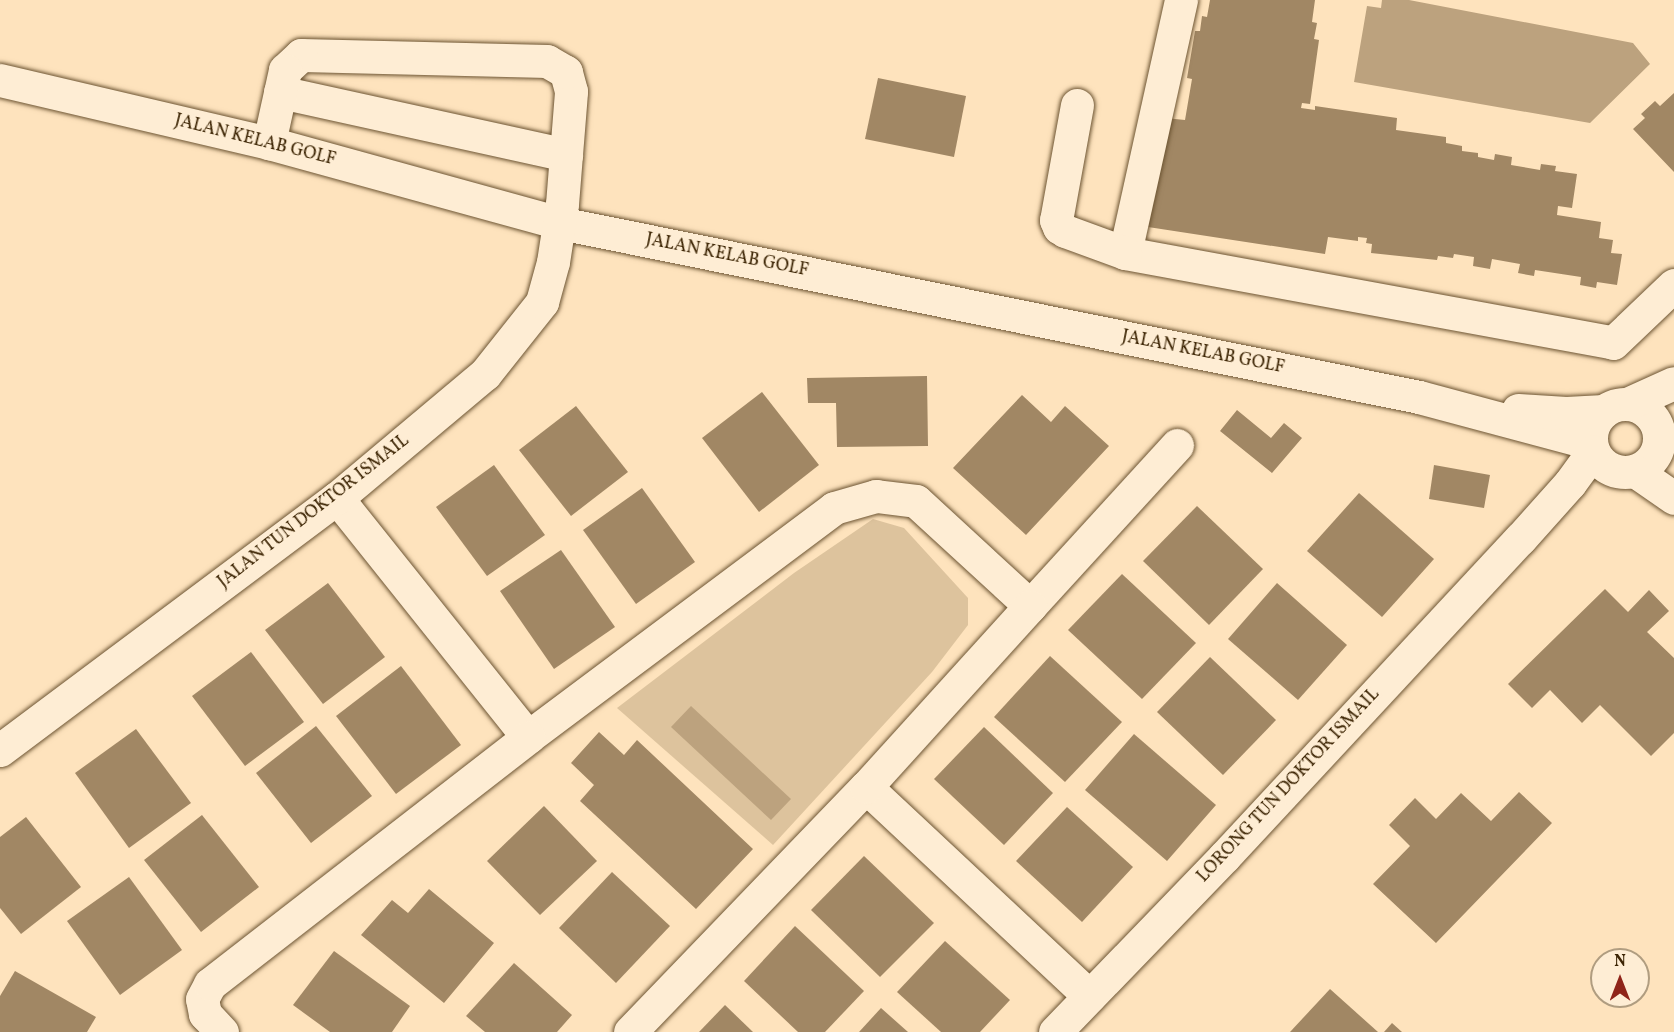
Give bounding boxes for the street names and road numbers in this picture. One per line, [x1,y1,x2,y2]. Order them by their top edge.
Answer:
street label: JALAN KELAB GOLF [172,111,338,171]
street label: JALAN KELAB GOLF [644,230,810,282]
street label: JALAN KELAB GOLF [1120,327,1286,379]
street label: JALAN TUN DOKTOR ISMAIL [214,430,414,594]
street label: LORONG TUN DOKTOR ISMAIL [1193,684,1385,888]

